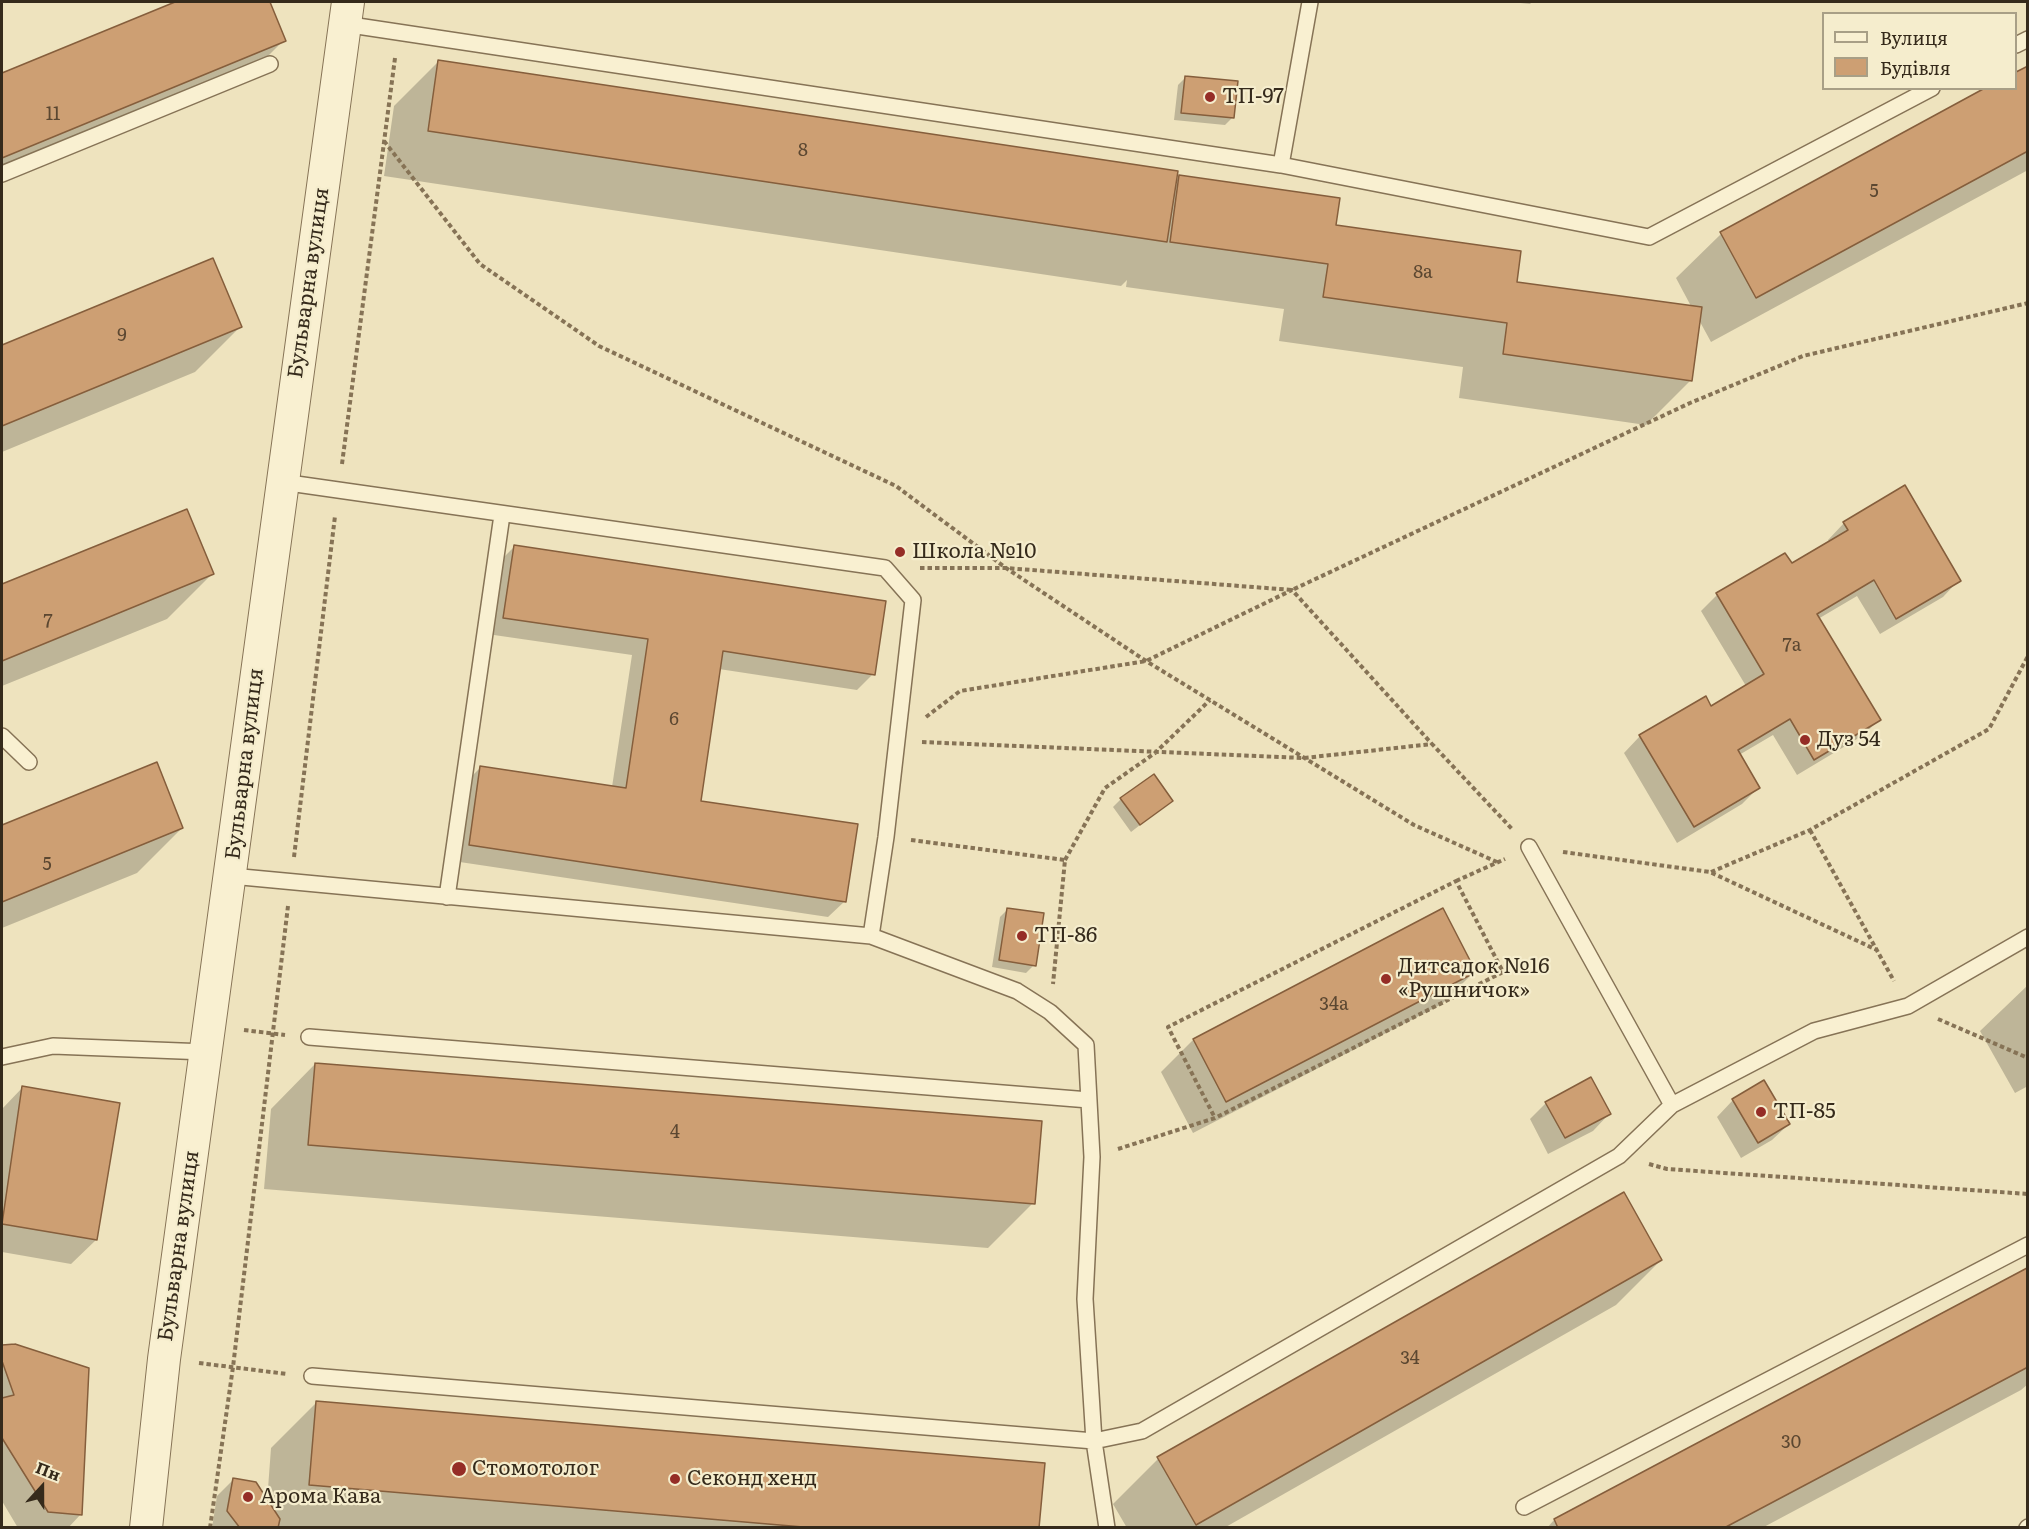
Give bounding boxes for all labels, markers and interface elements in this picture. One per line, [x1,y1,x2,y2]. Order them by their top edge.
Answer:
legend [1822,12,2017,90]
text: Вулиця [1880,24,1948,51]
text: Будівля [1880,54,1951,81]
place label: ТП-97 [1222,84,1284,110]
marker: ТП-97 [1203,90,1217,104]
house number: 11 [46,104,60,126]
house number: 8 [798,140,808,162]
house number: 5 [1869,181,1879,203]
street label: Бульварна вулиця [283,186,335,380]
house number: 8а [1413,262,1433,284]
house number: 9 [117,325,127,347]
place label: Школа №10 [912,539,1036,565]
marker: Школа №10 [893,545,907,559]
house number: 7 [43,611,53,633]
house number: 7а [1783,635,1801,657]
street label: Бульварна вулиця [221,667,269,861]
house number: 6 [669,709,679,731]
place label: Дуз 54 [1817,727,1881,753]
marker: Дуз 54 [1798,733,1812,747]
house number: 5 [42,854,52,876]
place label: ТП-86 [1034,923,1097,949]
marker: ТП-86 [1015,929,1029,943]
place label: Дитсадок №16 «Рушничок» [1398,954,1549,1004]
marker: Дитсадок №16 «Рушничок» [1379,972,1393,986]
house number: 34а [1319,994,1349,1016]
place label: ТП-85 [1773,1099,1836,1125]
marker: ТП-85 [1754,1105,1768,1119]
house number: 4 [670,1122,680,1144]
street label: Бульварна вулиця [153,1149,205,1343]
house number: 34 [1400,1348,1420,1370]
house number: 30 [1781,1432,1801,1454]
text: Пн [33,1455,64,1486]
place label: Стомотолог [472,1456,599,1482]
north arrow [12,1457,72,1517]
marker: Стомотолог [450,1460,468,1478]
place label: Секонд хенд [687,1466,817,1492]
marker: Секонд хенд [668,1472,682,1486]
place label: Арома Кава [260,1484,381,1510]
marker: Арома Кава [241,1490,255,1504]

